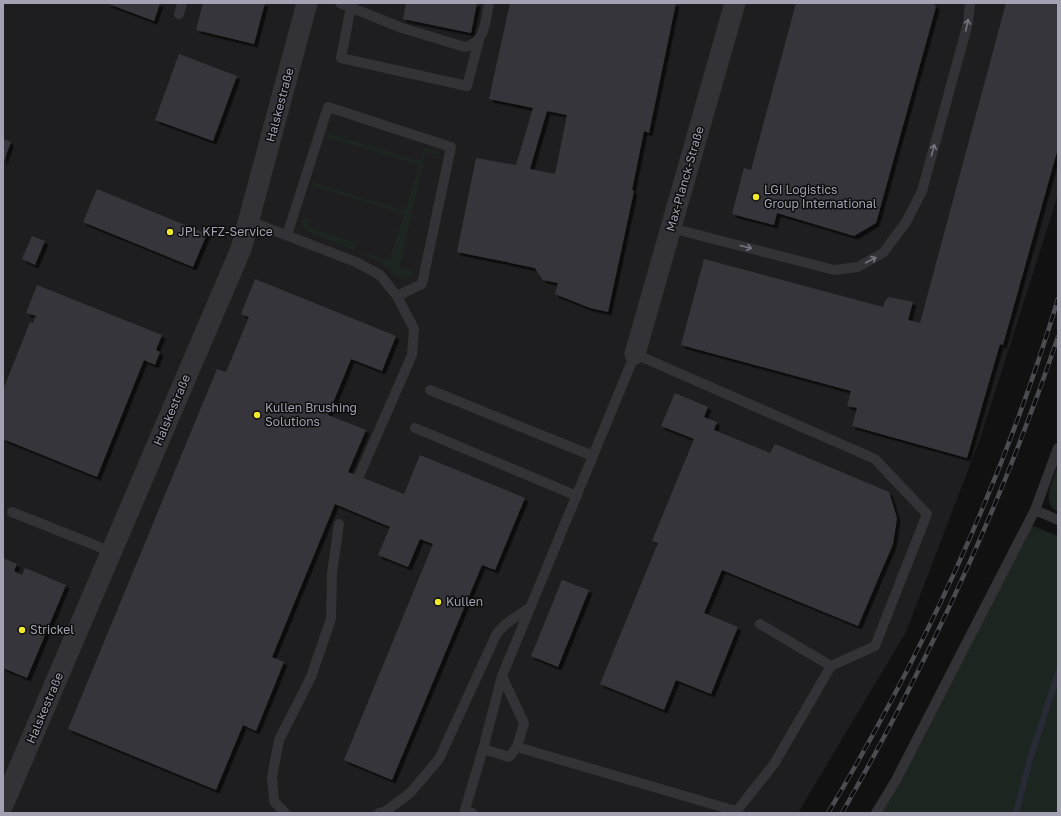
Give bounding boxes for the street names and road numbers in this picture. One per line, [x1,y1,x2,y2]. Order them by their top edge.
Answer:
street label: Halskestraße [262,66,297,144]
street label: Max-Planck-Straße [662,125,707,233]
street label: Halskestraße [150,372,193,448]
street label: Halskestraße [23,670,66,746]

